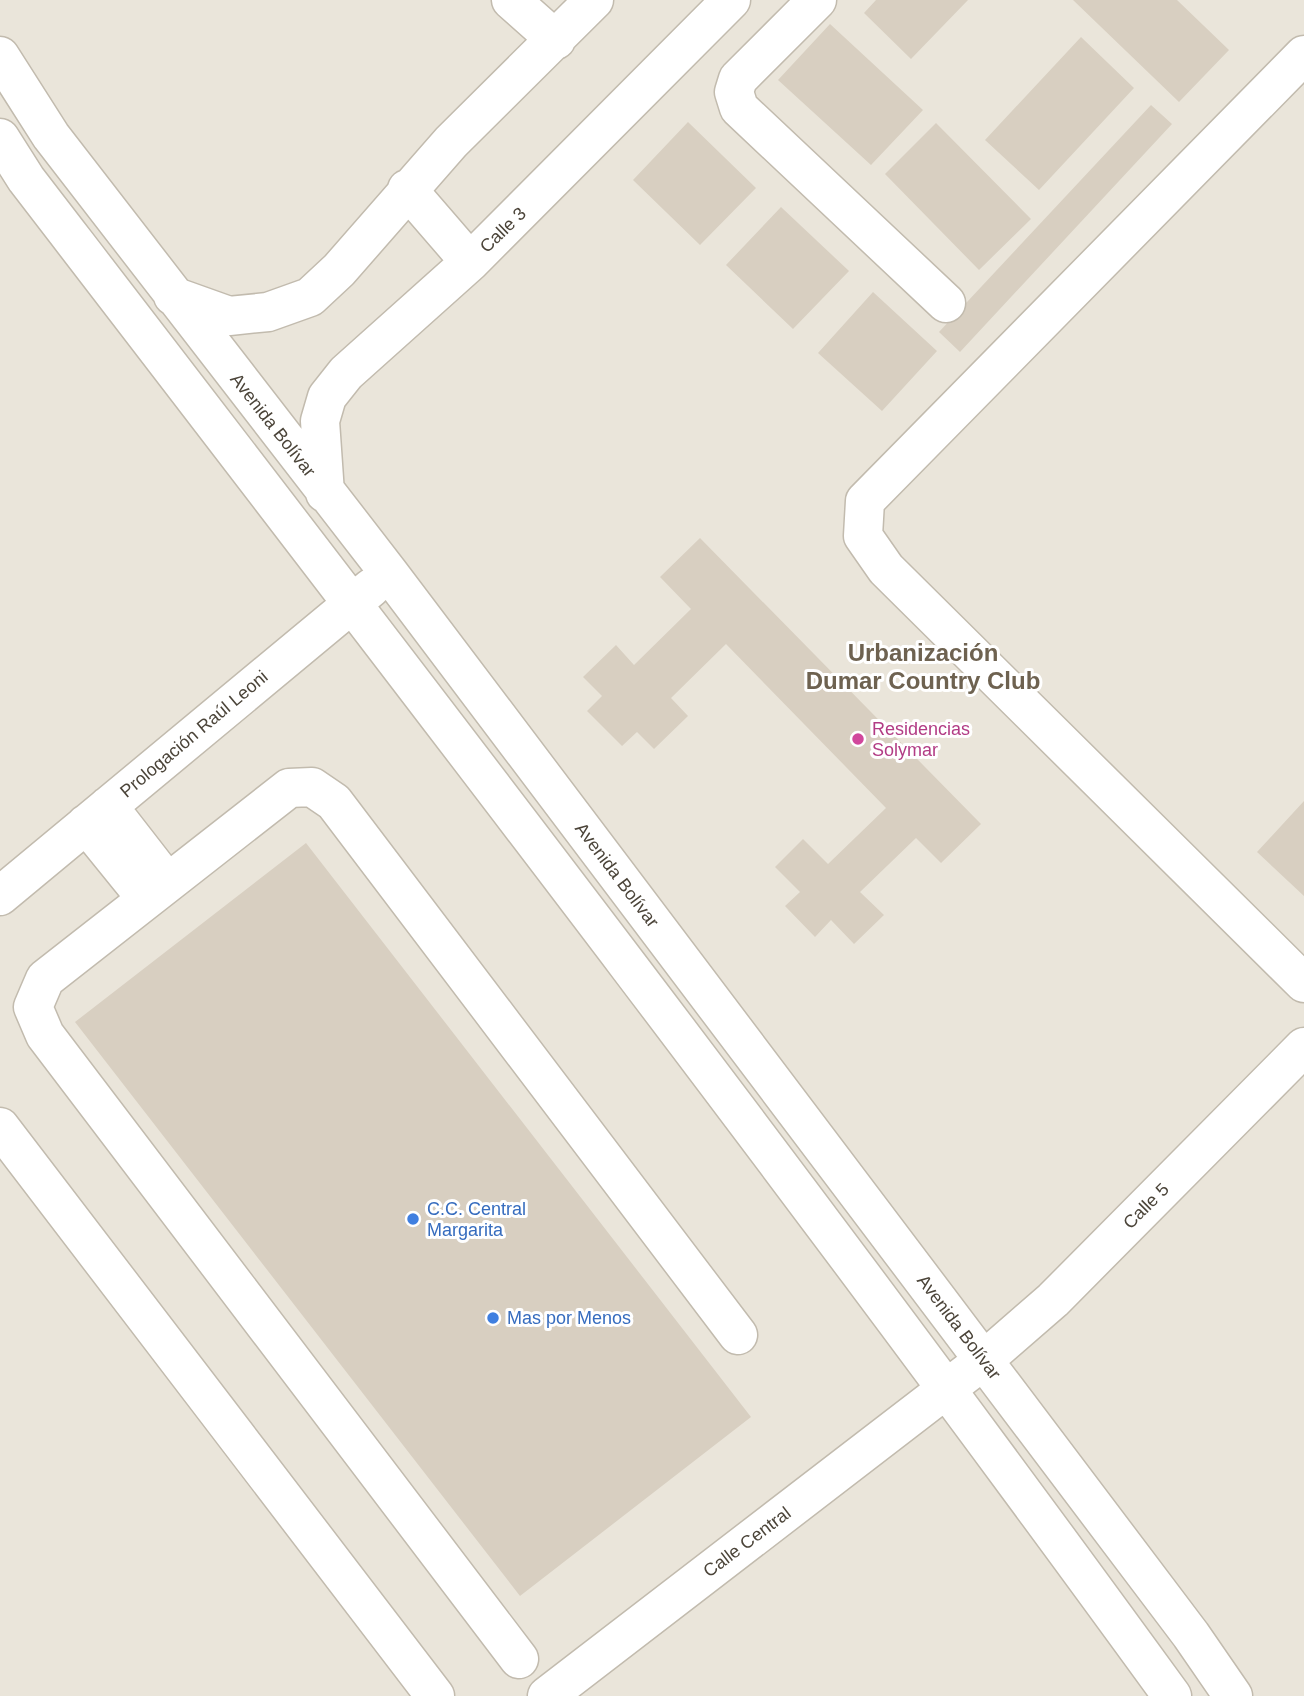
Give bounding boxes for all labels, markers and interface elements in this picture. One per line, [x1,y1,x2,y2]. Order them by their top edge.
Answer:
street label: Calle 3 [476,203,530,257]
street label: Avenida Bolívar [226,369,320,481]
district label: Urbanización Dumar Country Club [806,639,1040,694]
street label: Prologación Raúl Leoni [116,667,272,801]
place label: Residencias Solymar [872,719,970,760]
marker: Residencias Solymar [850,731,866,747]
street label: Avenida Bolívar [571,819,663,931]
street label: Calle 5 [1119,1179,1173,1233]
place label: C.C. Central Margarita [427,1199,526,1240]
marker: C.C. Central Margarita [405,1211,421,1227]
street label: Avenida Bolívar [913,1271,1005,1383]
place label: Mas por Menos [507,1308,631,1328]
marker: Mas por Menos [485,1310,501,1326]
street label: Calle Central [699,1503,795,1581]

